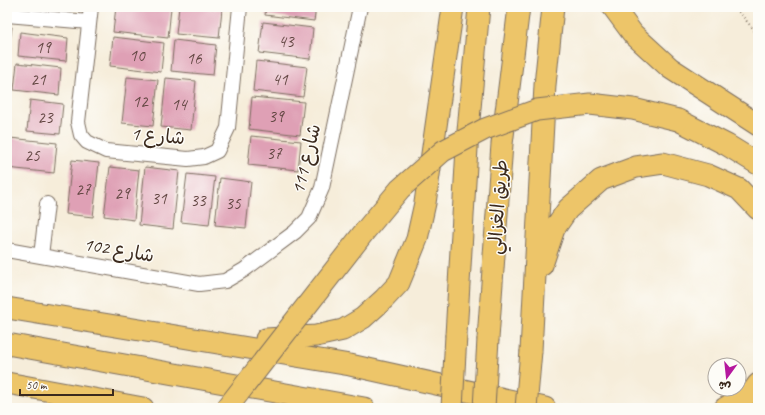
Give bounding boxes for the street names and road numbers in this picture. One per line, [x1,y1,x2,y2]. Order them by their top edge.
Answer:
street label: شارع 111 [286,121,327,197]
street label: شارع 1 [130,122,186,151]
street label: طريق الغزالي [483,159,517,256]
street label: شارع 102 [82,232,156,269]

